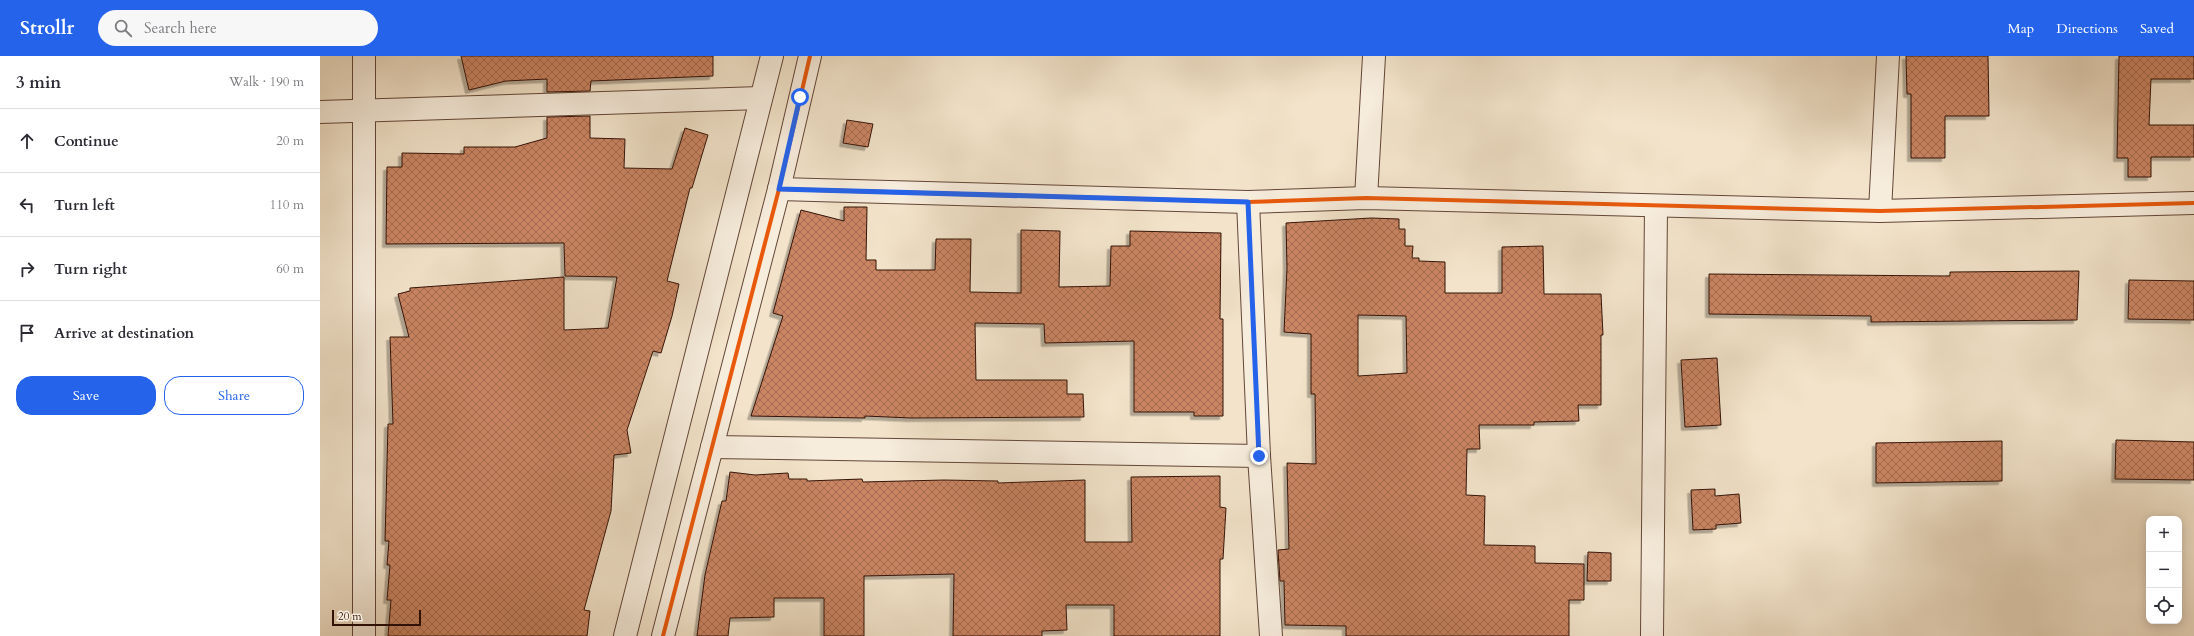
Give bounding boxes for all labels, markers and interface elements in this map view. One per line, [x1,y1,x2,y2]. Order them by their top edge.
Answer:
search box [98,10,378,46]
text: Strollr [20,15,74,41]
icon: search [112,17,134,39]
text: Search here [144,18,217,38]
text: Map [2008,19,2034,38]
text: Directions [2056,19,2118,38]
text: Saved [2140,19,2174,38]
text: 3 min [16,71,61,94]
text: Walk · 190 m [229,73,304,91]
route start [791,88,809,106]
icon: ahead [16,130,38,152]
text: Continue [54,131,119,151]
text: 20 m [276,132,304,150]
icon: left [16,194,38,216]
text: Turn left [54,195,115,215]
text: 110 m [270,196,304,214]
icon: right [16,258,38,280]
text: Turn right [54,259,127,279]
text: 60 m [276,260,304,278]
icon: arrive [16,322,38,344]
text: Arrive at destination [54,323,194,343]
button: Save [16,376,156,415]
button: Share [164,376,304,415]
route end [1250,447,1268,465]
map controls [2146,516,2182,624]
button: + [2146,516,2182,552]
button: − [2146,552,2182,588]
button: locate [2146,588,2182,624]
scale bar [332,608,421,627]
text: 20 m [338,609,362,624]

